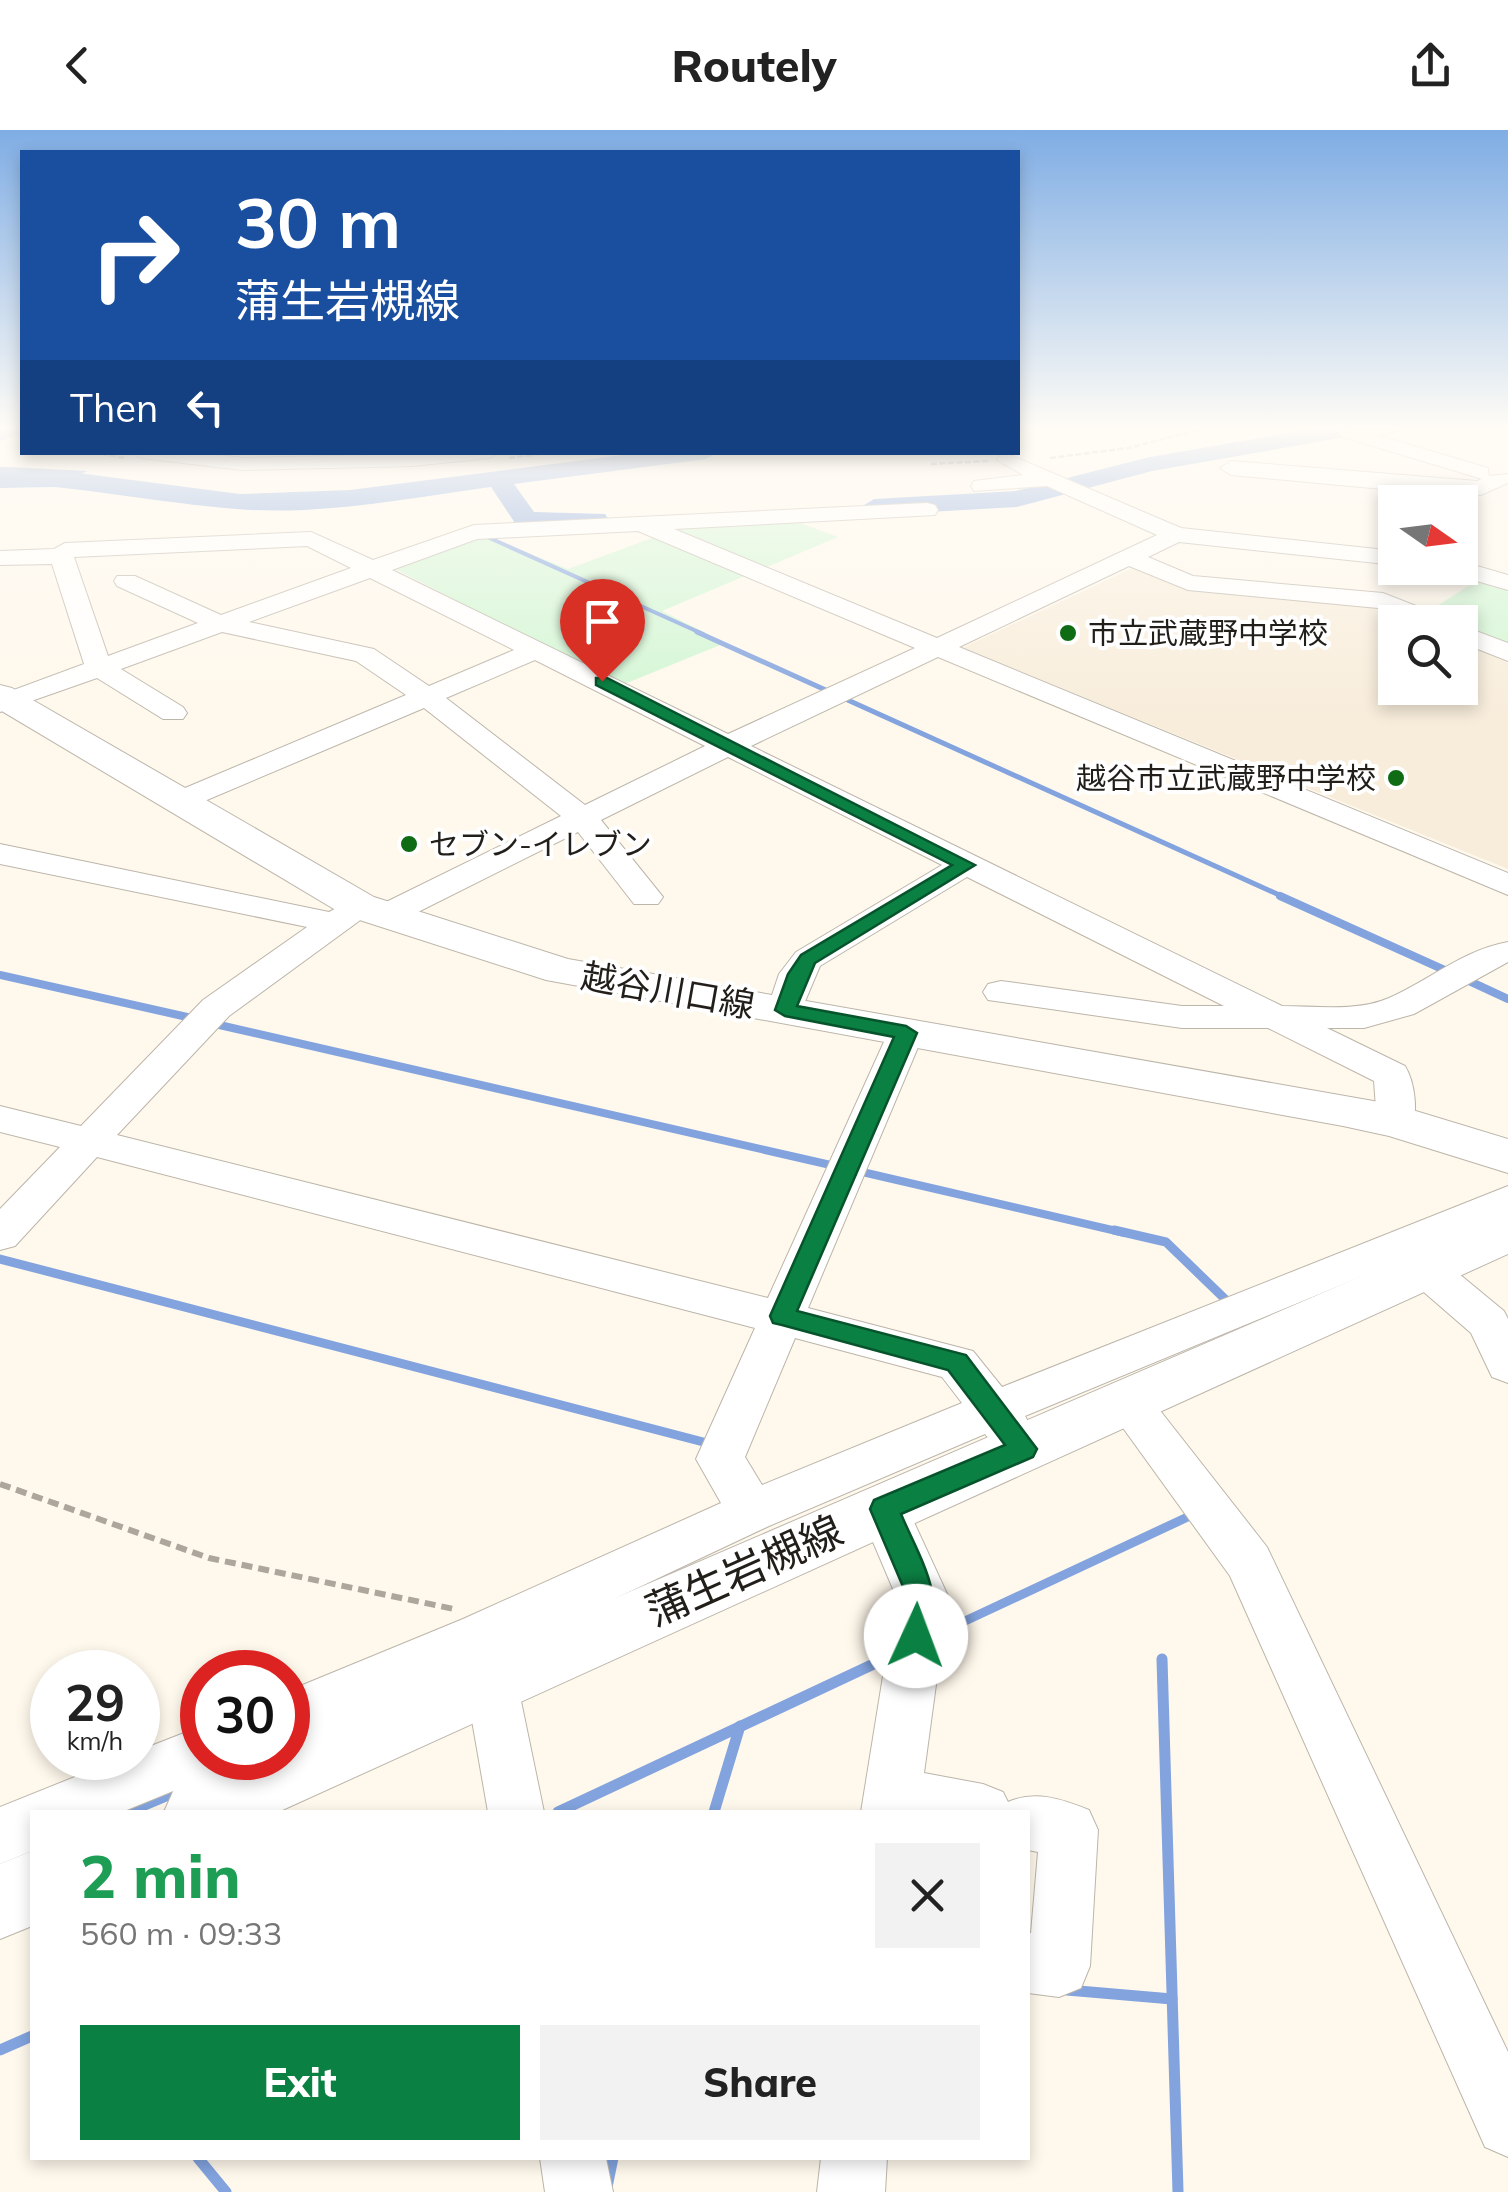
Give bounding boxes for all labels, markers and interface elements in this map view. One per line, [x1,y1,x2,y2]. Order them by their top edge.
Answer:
text: Routely [671,37,837,93]
icon: back [50,38,105,93]
icon: share [1403,38,1458,93]
text: 30 m [235,178,401,266]
icon: right [70,190,200,320]
text: 蒲生岩槻線 [235,272,460,328]
icon: left [178,380,233,435]
text: Then [70,384,158,432]
north arrow [1378,485,1478,585]
map controls [1378,485,1478,705]
pin [560,579,645,682]
icon: arrive [575,594,630,649]
button: search [1378,605,1478,705]
place label: 市立武蔵野中学校 [1088,614,1328,652]
marker: 市立武蔵野中学校 [1057,622,1079,644]
place label: 越谷市立武蔵野中学校 [1076,759,1376,797]
marker: 越谷市立武蔵野中学校 [1385,767,1407,789]
place label: セブン-イレブン [429,825,652,863]
marker: セブン-イレブン [398,833,420,855]
street label: 越谷川口線 [578,953,758,1027]
street label: 蒲生岩槻線 [637,1503,851,1637]
position arrow [864,1584,968,1688]
speed limit sign: 30 [180,1650,310,1780]
text: 29 [65,1671,125,1734]
text: km/h [67,1725,123,1756]
text: 2 min [80,1838,241,1913]
button: close [875,1843,980,1948]
text: 560 m · 09:33 [80,1913,282,1953]
button: Exit [80,2025,520,2140]
button: Share [540,2025,980,2140]

